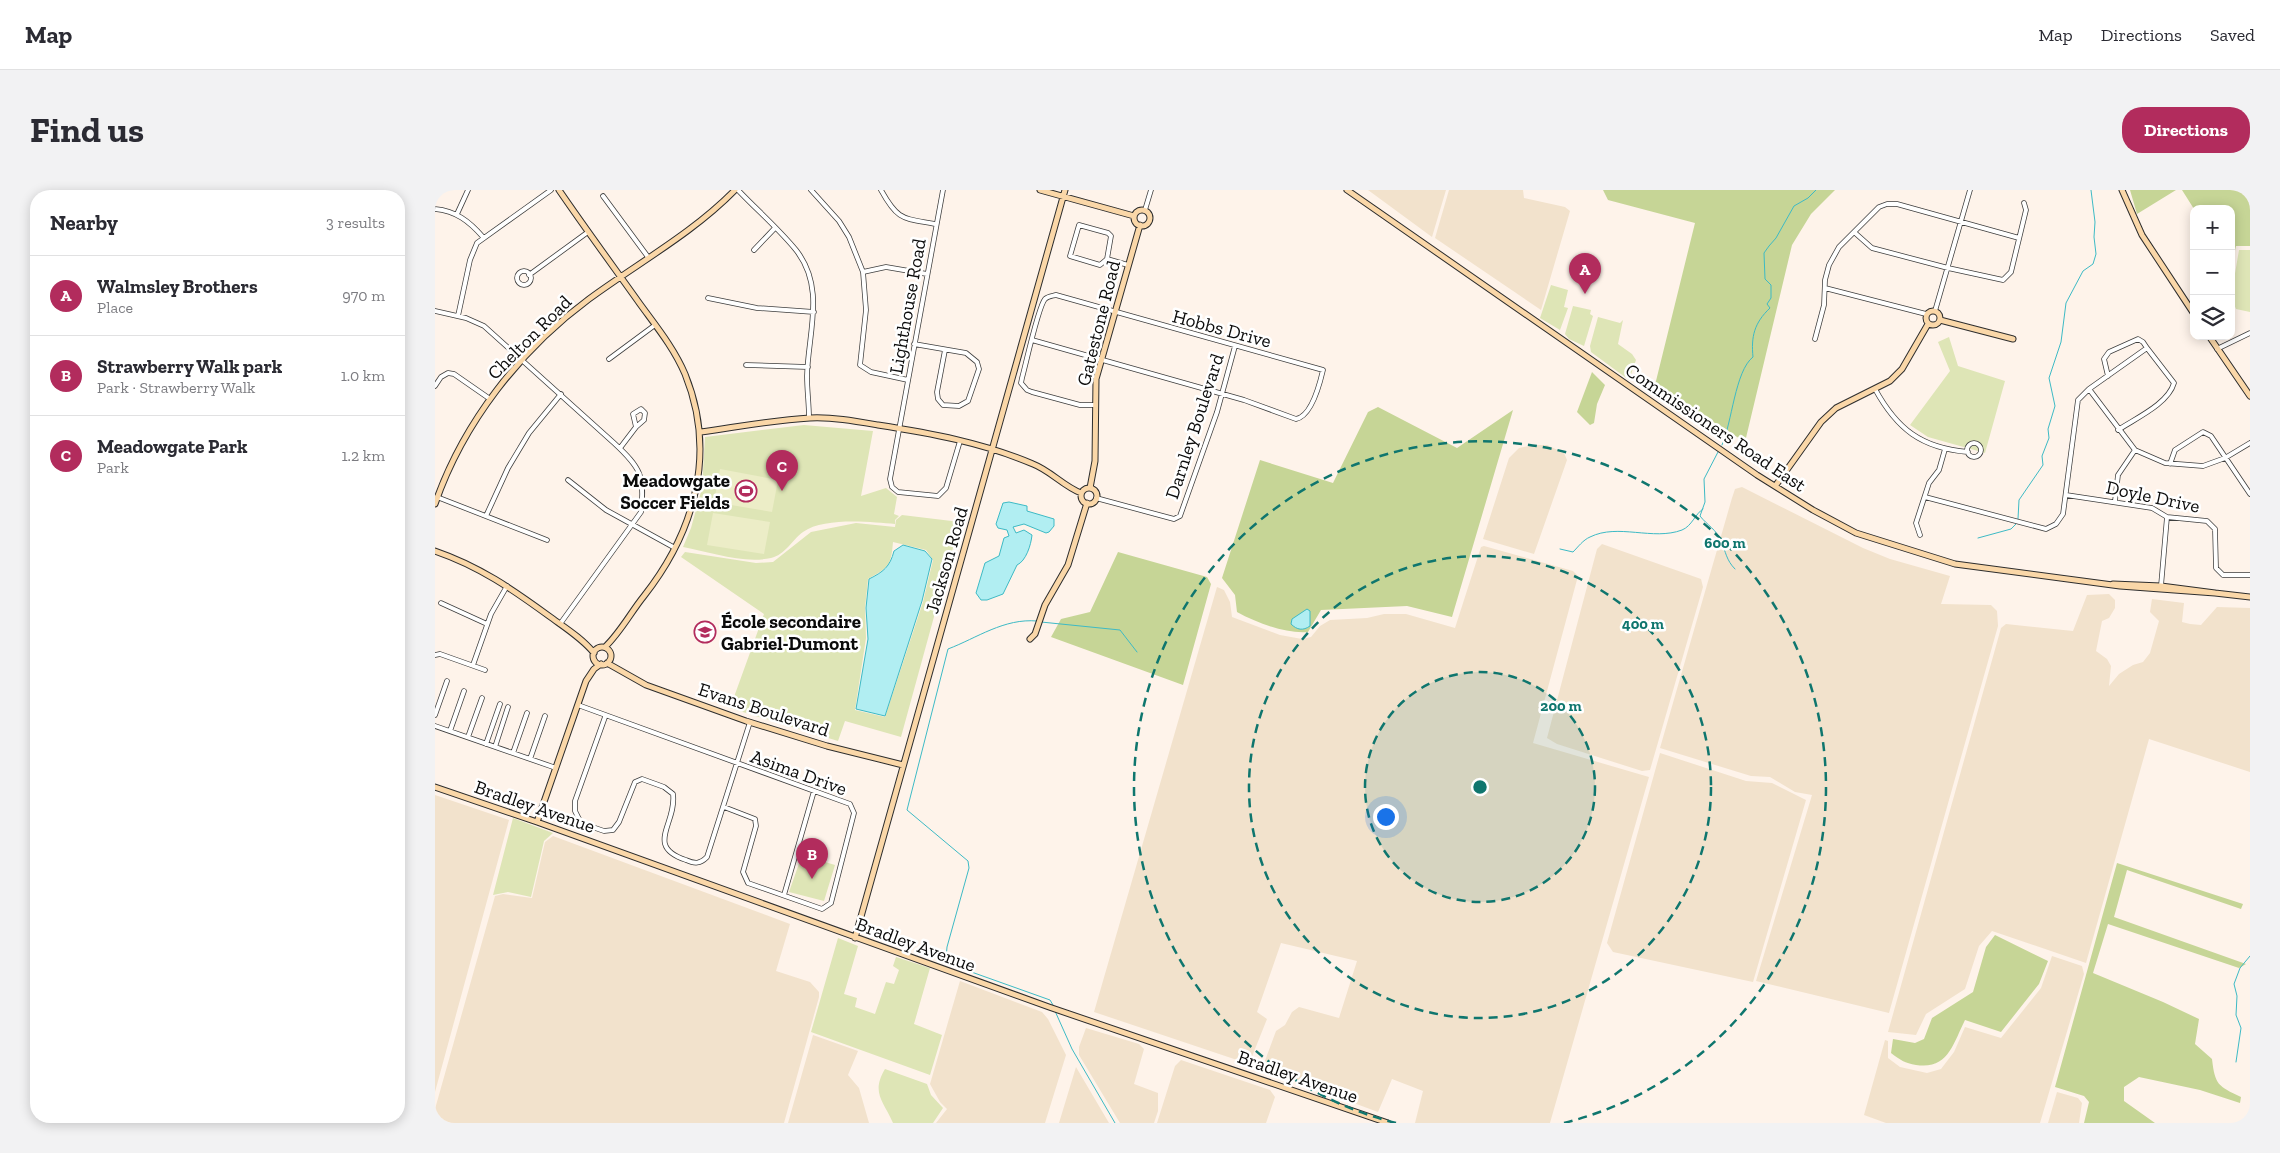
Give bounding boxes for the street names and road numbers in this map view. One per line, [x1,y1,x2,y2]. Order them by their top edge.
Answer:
street label: Lighthouse Road [884,236,931,376]
street label: Gatestone Road [1072,258,1125,388]
street label: Chelton Road [482,290,577,384]
street label: Hobbs Drive [1170,304,1274,353]
street label: Darnley Boulevard [1160,350,1229,502]
street label: Commissioners Road East [1621,358,1811,497]
street label: Doyle Drive [2104,475,2202,518]
street label: Jackson Road [920,504,973,616]
street label: Evans Boulevard [695,677,833,742]
street label: Asima Drive [748,744,850,800]
street label: Bradley Avenue [472,775,598,838]
street label: Bradley Avenue [853,912,979,977]
street label: Bradley Avenue [1235,1045,1361,1108]

